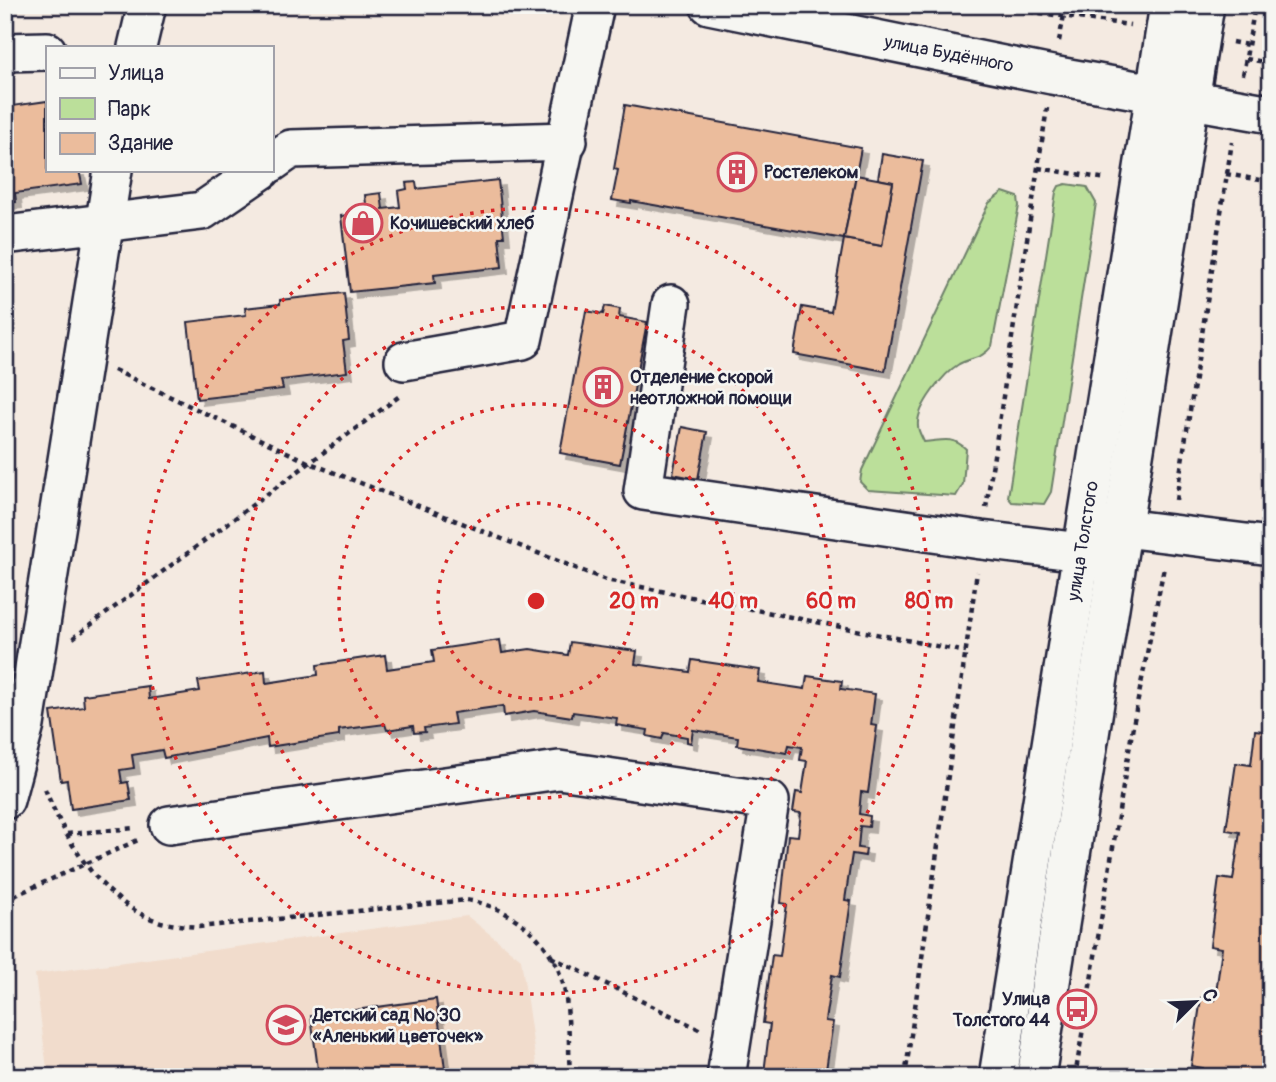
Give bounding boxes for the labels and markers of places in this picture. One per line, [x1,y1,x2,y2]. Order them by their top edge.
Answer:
building icon: Ростелеком [716,151,758,193]
place label: Ростелеком [764,161,859,184]
shop icon: Кочишевский хлеб [342,202,384,244]
place label: Кочишевский хлеб [390,212,535,235]
building icon: Отделение скорой неотложной помощи [582,366,624,408]
place label: Отделение скорой неотложной помощи [630,366,791,410]
centre of rings [524,589,548,613]
place label: Улица Толстого 44 [952,988,1051,1032]
bus stop icon: Улица Толстого 44 [1056,988,1098,1030]
school or university icon: Детский сад № 30 «Аленький цветочек» [265,1004,307,1046]
place label: Детский сад № 30 «Аленький цветочек» [312,1004,484,1048]

